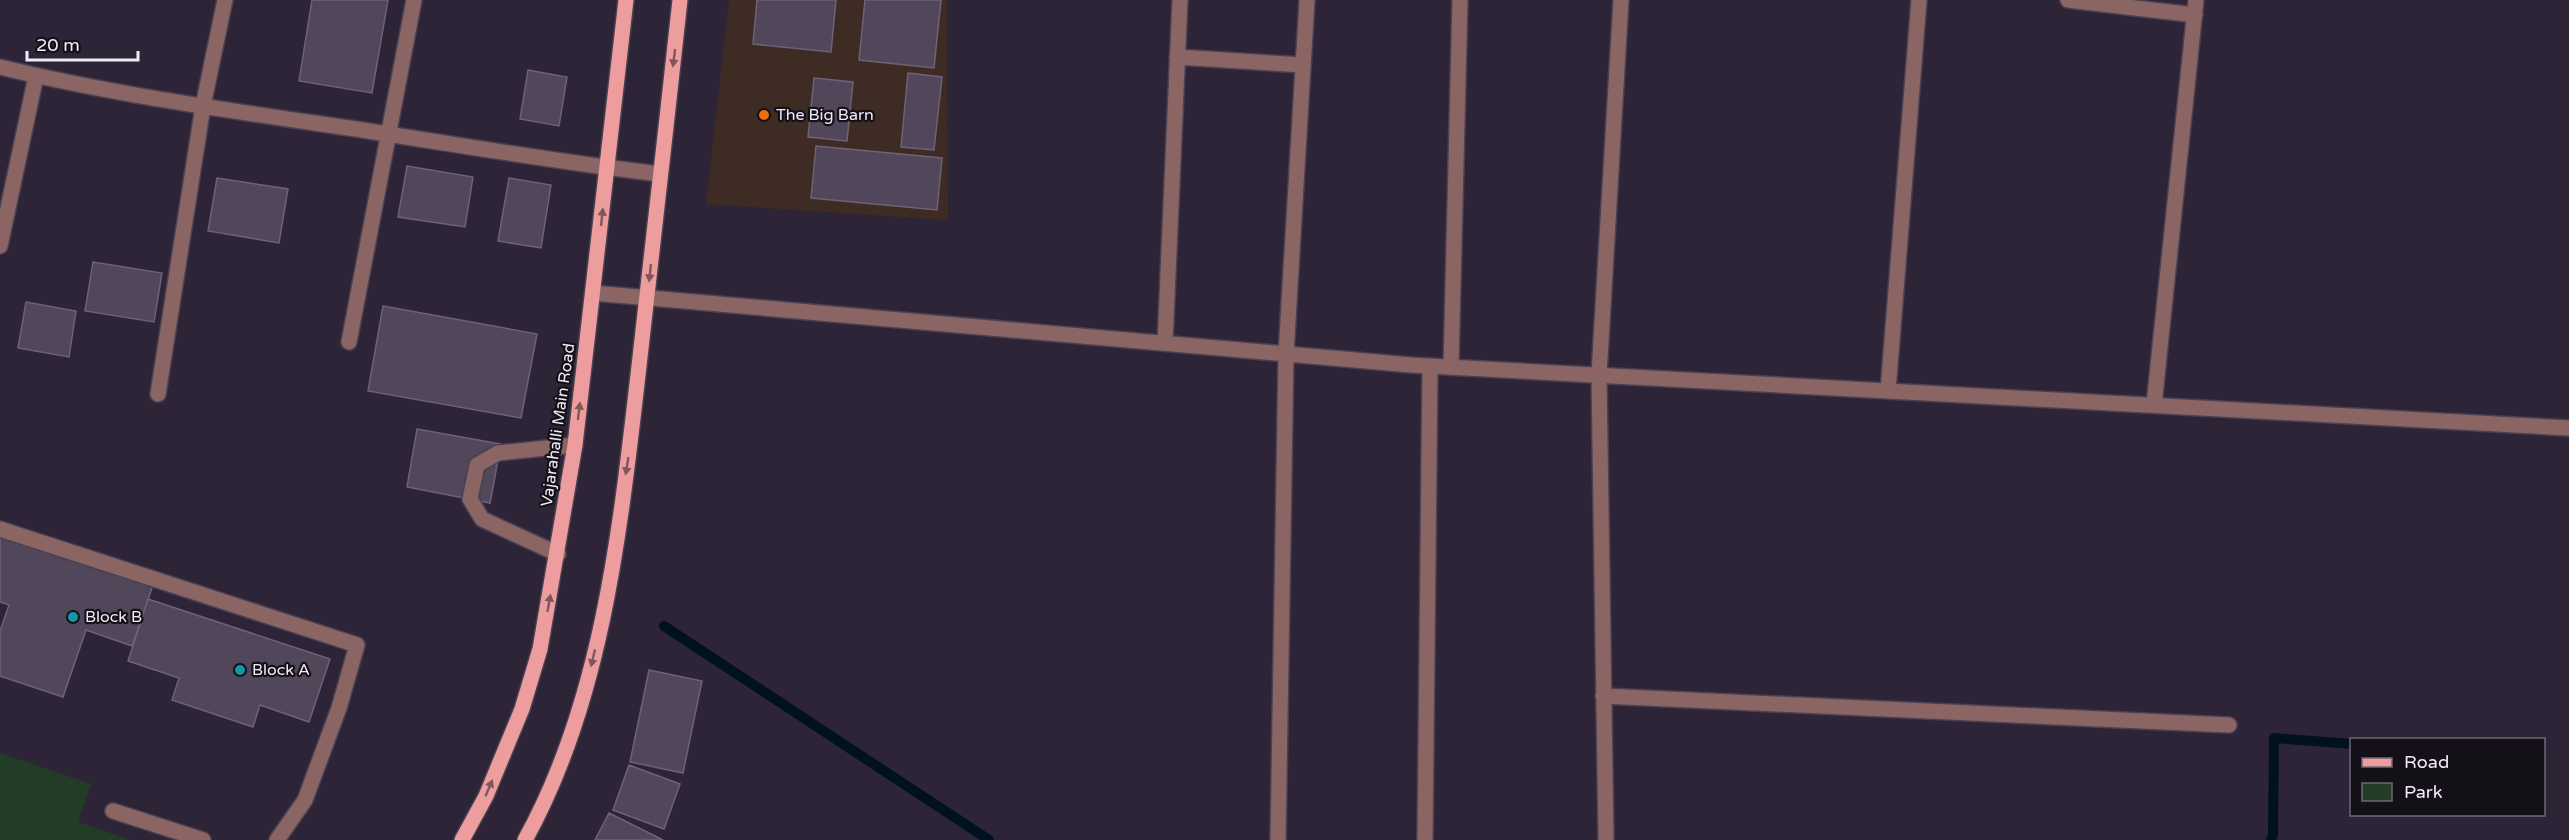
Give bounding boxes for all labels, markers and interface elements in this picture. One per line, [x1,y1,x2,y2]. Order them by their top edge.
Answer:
scale bar [27,24,138,62]
text: 20 m [36,34,80,56]
one-way arrow [669,49,678,68]
place label: The Big Barn [776,105,874,125]
marker: The Big Barn [757,108,771,122]
one-way arrow [597,207,606,226]
one-way arrow [645,263,655,282]
street label: Vajarahalli Main Road [537,342,579,508]
one-way arrow [574,401,584,420]
one-way arrow [622,457,631,476]
one-way arrow [544,593,553,612]
place label: Block B [85,607,142,627]
marker: Block B [66,610,80,624]
one-way arrow [588,649,598,668]
place label: Block A [252,660,310,680]
marker: Block A [233,663,247,677]
legend [2350,738,2545,816]
text: Road [2404,751,2449,773]
one-way arrow [484,779,494,797]
text: Park [2404,781,2443,803]

